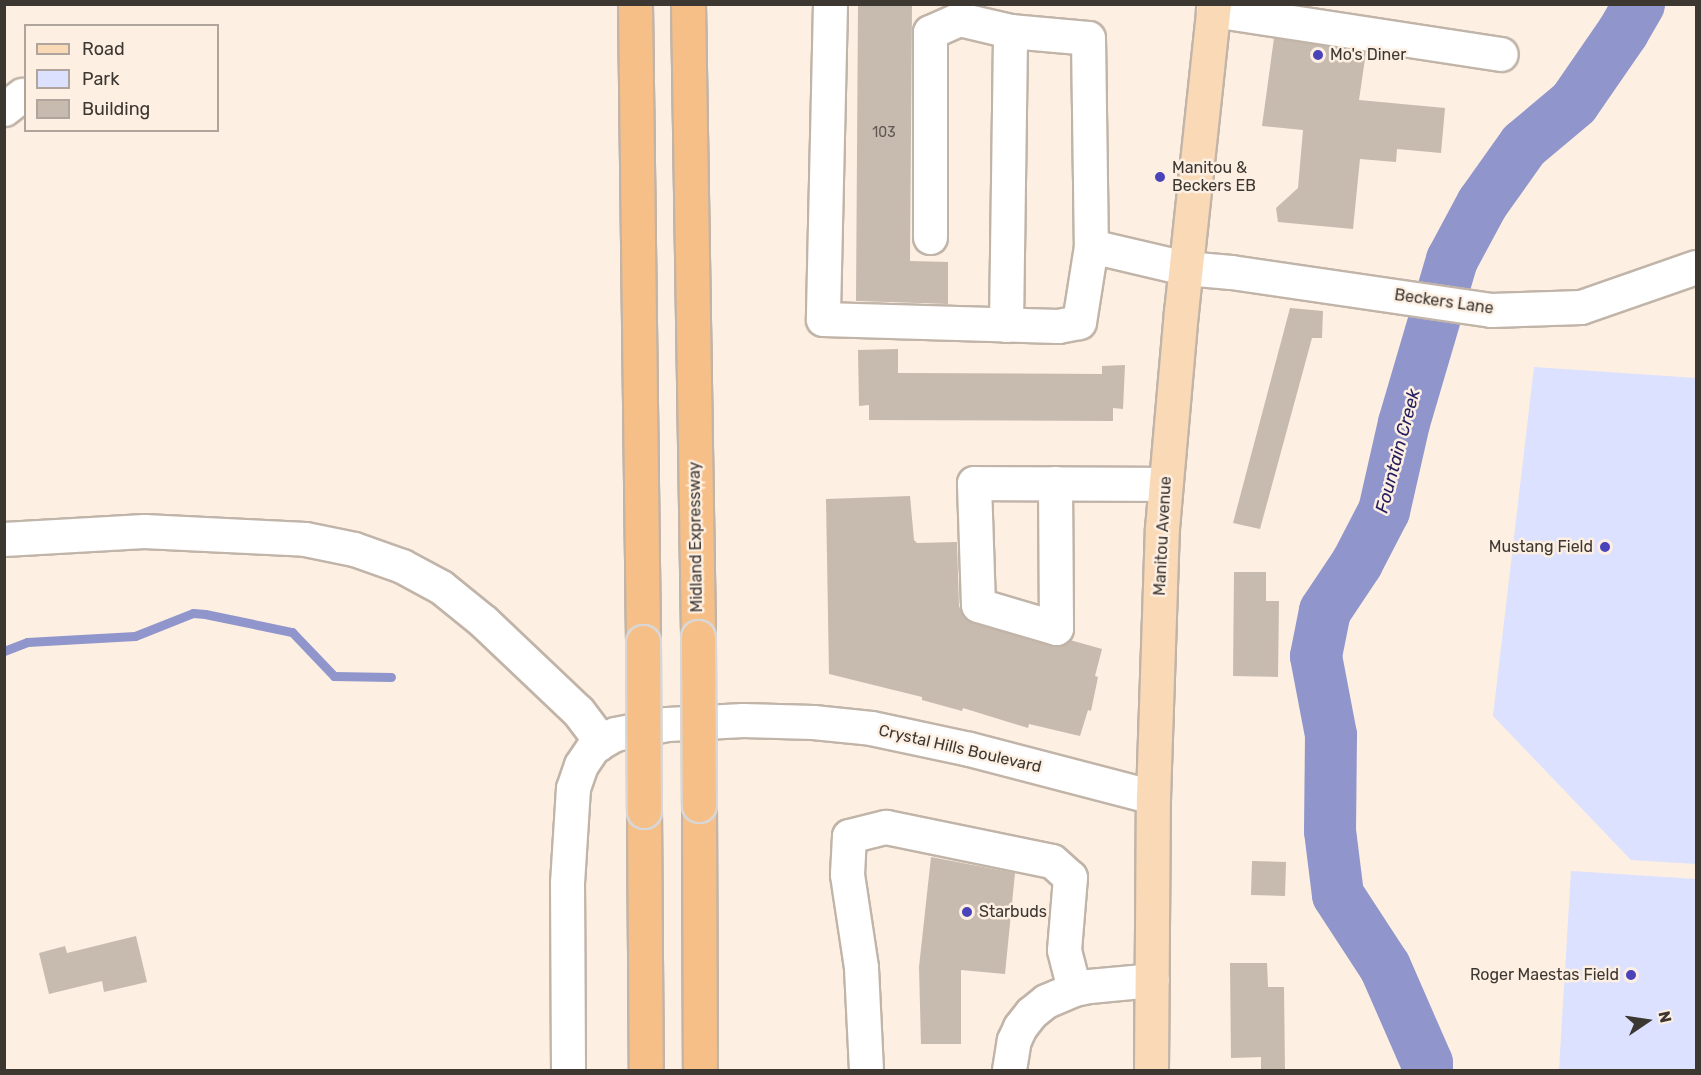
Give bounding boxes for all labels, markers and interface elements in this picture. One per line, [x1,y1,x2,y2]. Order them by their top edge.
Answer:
legend [24,24,219,132]
text: Road [82,38,125,60]
place label: Mo's Diner [1330,45,1406,65]
marker: Mo's Diner [1311,48,1325,62]
text: Park [82,68,119,90]
text: Building [82,98,150,120]
house number: 103 [872,125,896,141]
place label: Manitou & Beckers EB [1172,158,1256,196]
marker: Manitou & Beckers EB [1153,170,1167,184]
street label: Beckers Lane [1393,286,1495,318]
water label: Fountain Creek [1371,387,1425,515]
street label: Midland Expressway [685,461,707,613]
street label: Manitou Avenue [1150,476,1176,596]
place label: Mustang Field [1489,537,1593,557]
marker: Mustang Field [1598,540,1612,554]
street label: Crystal Hills Boulevard [877,721,1043,777]
place label: Starbuds [979,902,1047,922]
marker: Starbuds [960,905,974,919]
place label: Roger Maestas Field [1470,965,1619,985]
marker: Roger Maestas Field [1624,968,1638,982]
north arrow [1617,991,1677,1051]
text: N [1654,1009,1676,1025]

